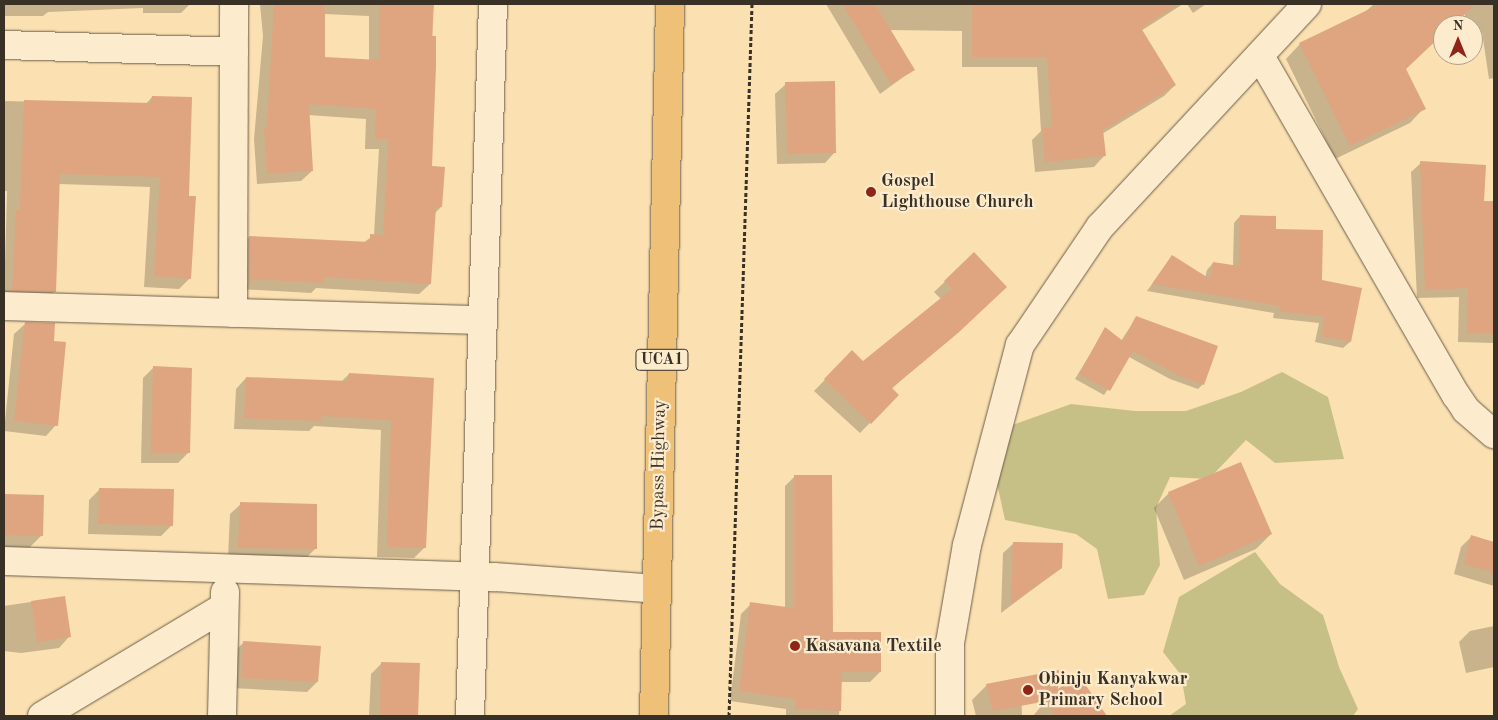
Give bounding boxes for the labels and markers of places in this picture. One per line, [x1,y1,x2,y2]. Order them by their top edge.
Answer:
place label: Gospel Lighthouse Church [881,171,1033,213]
marker: Gospel Lighthouse Church [865,186,877,198]
place label: Kasavana Textile [805,635,942,657]
marker: Kasavana Textile [789,640,801,652]
place label: Obinju Kanyakwar Primary School [1038,669,1188,712]
marker: Obinju Kanyakwar Primary School [1022,684,1034,696]

